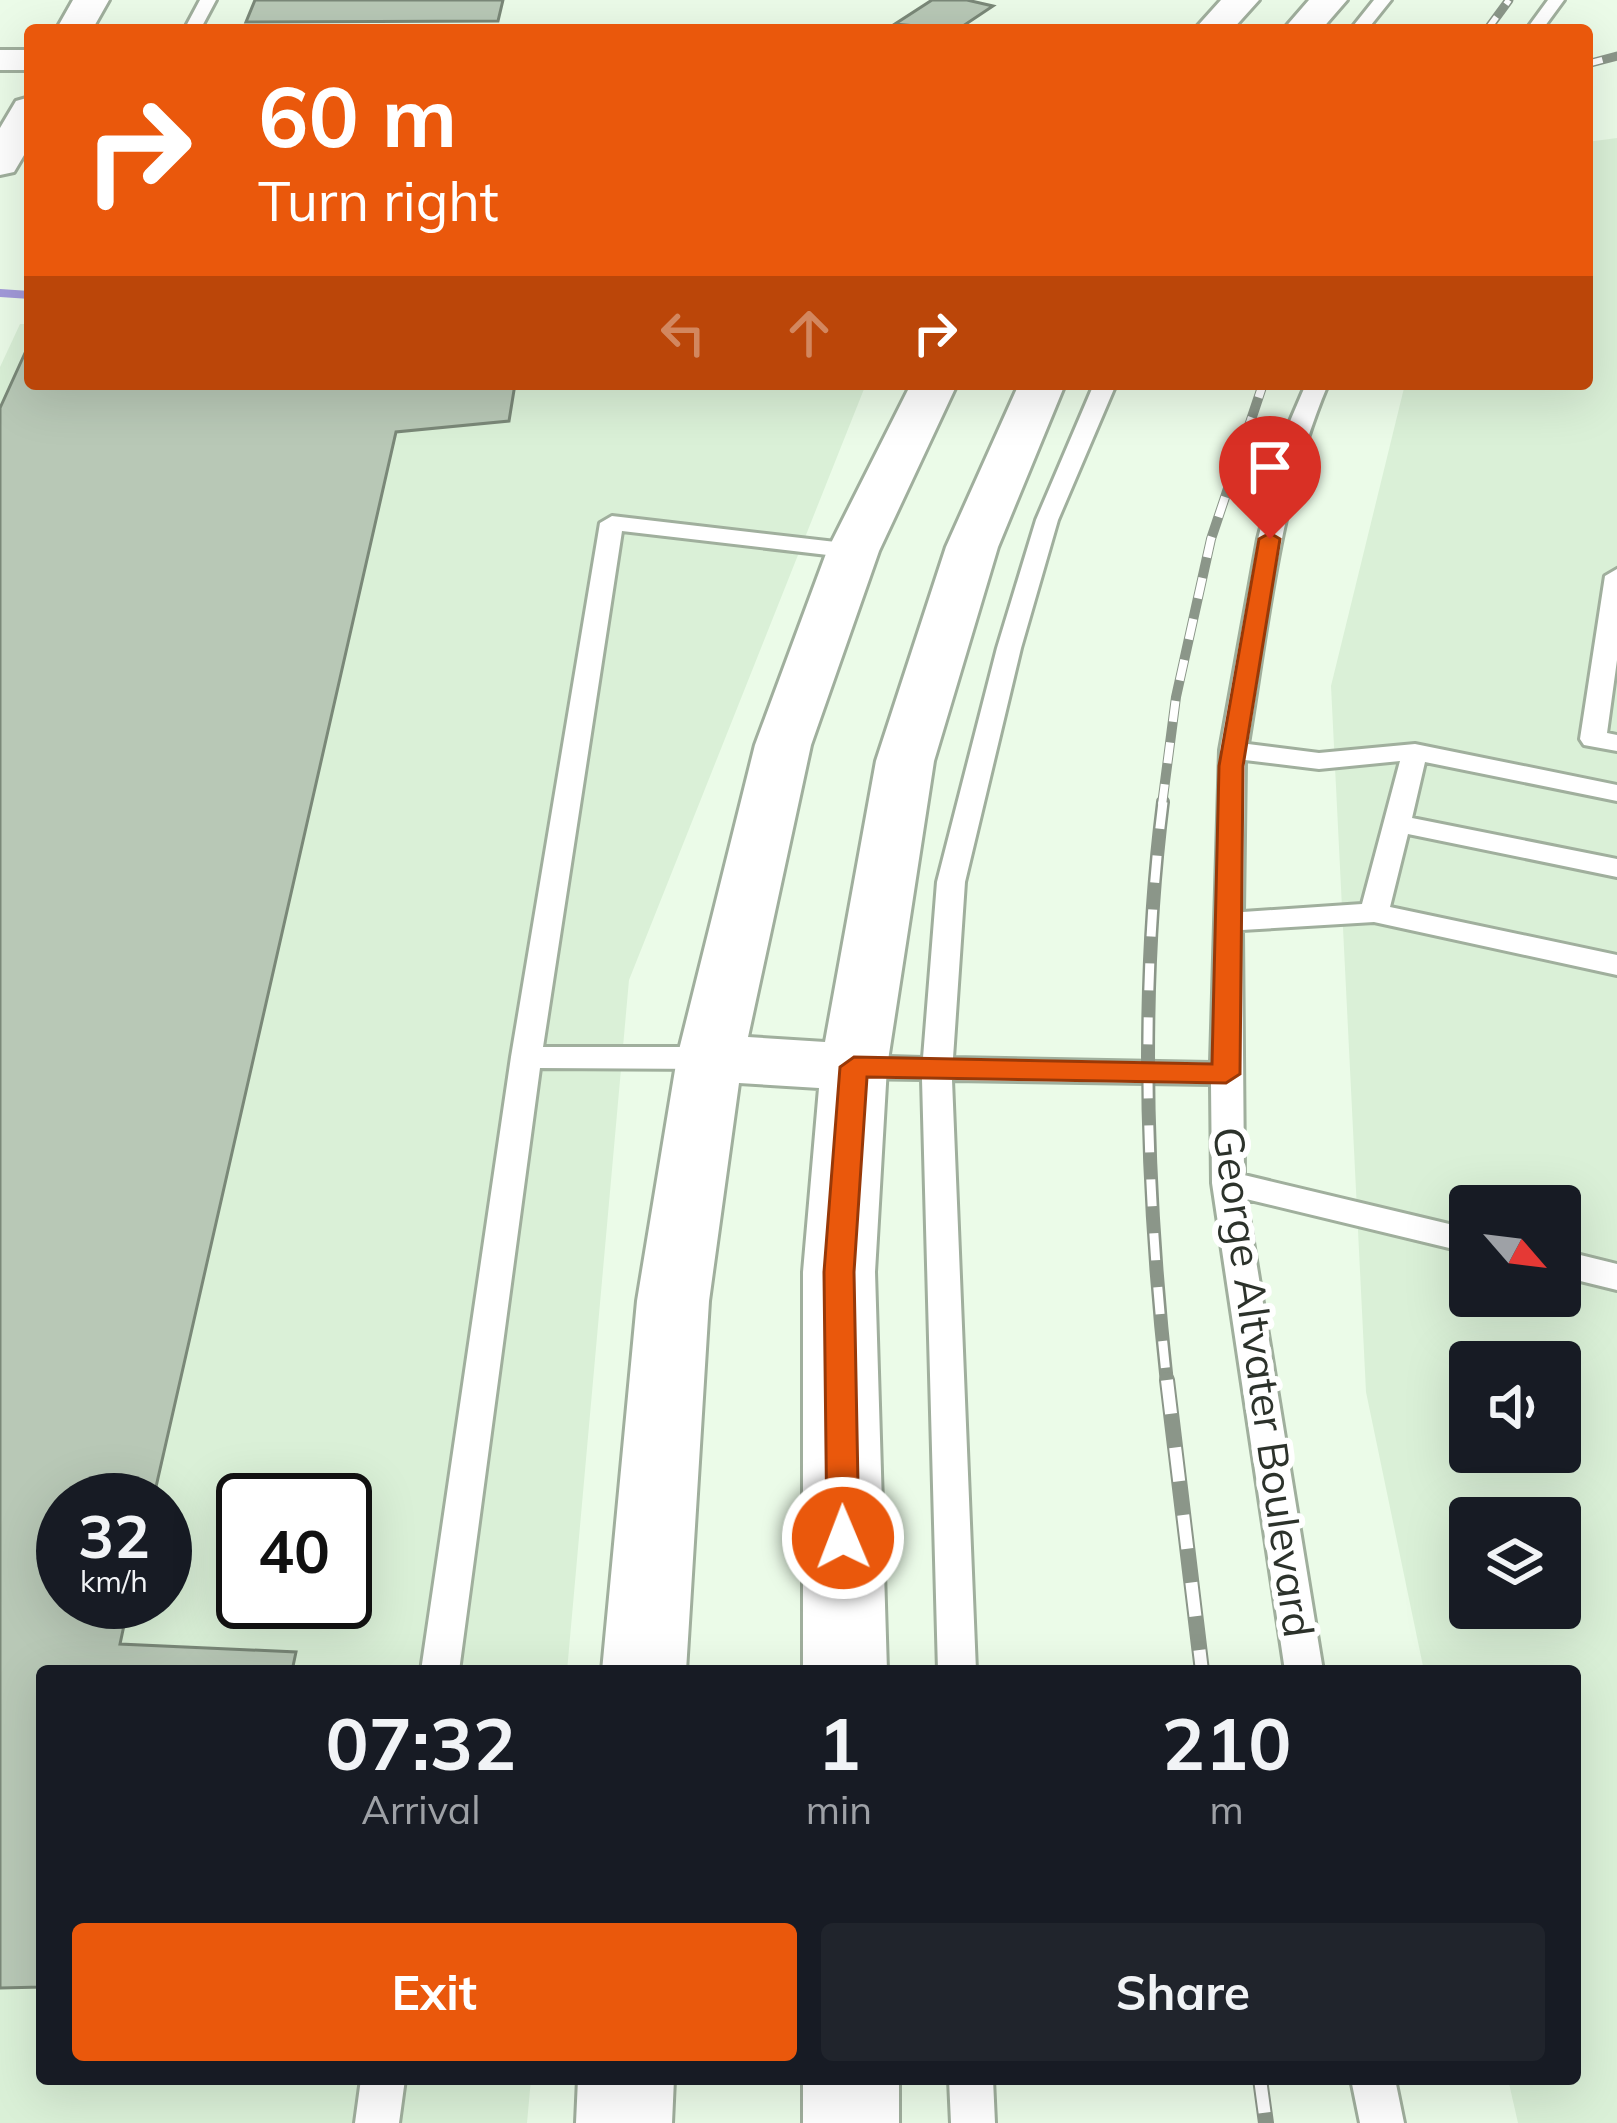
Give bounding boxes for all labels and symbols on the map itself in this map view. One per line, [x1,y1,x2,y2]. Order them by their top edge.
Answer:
pin [1219,416,1321,539]
street label: George Altvater Boulevard [1202,1123,1326,1641]
north arrow [1449,1185,1581,1317]
speed limit sign: 40 [216,1473,372,1629]
position arrow [780,1475,906,1601]

